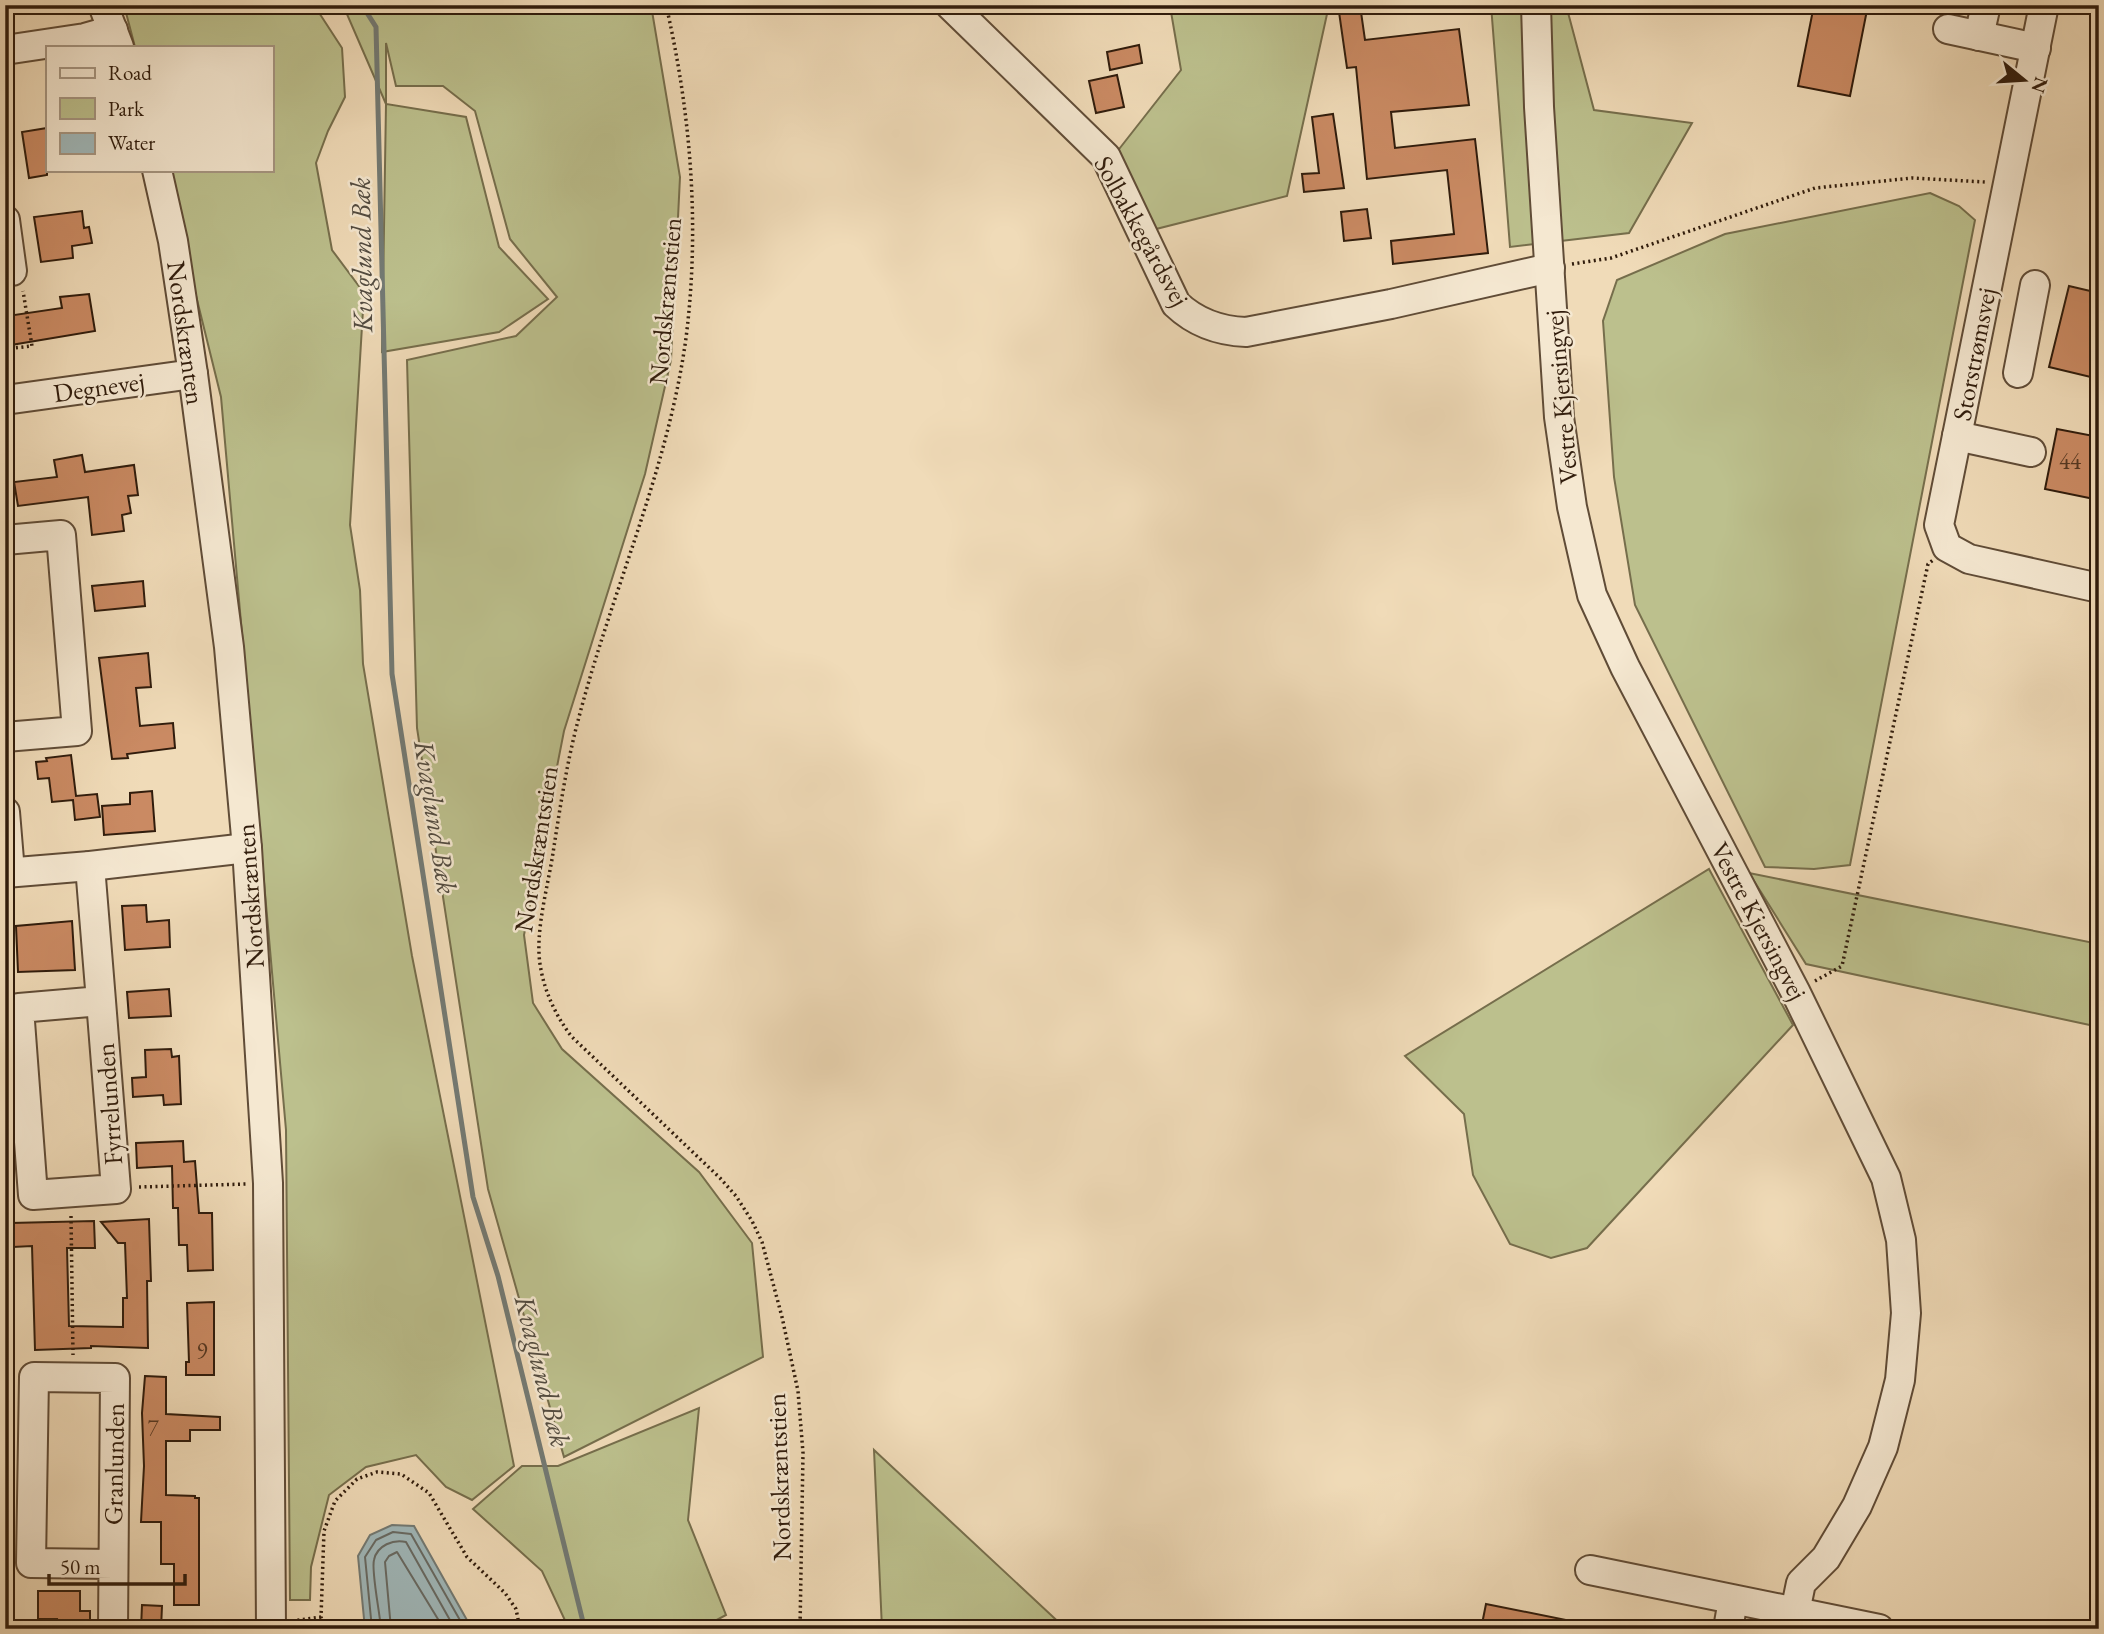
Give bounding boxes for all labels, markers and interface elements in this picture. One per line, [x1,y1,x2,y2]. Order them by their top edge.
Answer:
legend [46,46,273,172]
north arrow [1988,46,2058,116]
text: Road [108,59,152,86]
text: N [2025,74,2054,97]
text: Park [108,95,145,122]
text: Water [108,129,155,156]
street label: Solbakkegårdsvej [1087,150,1197,312]
water label: Kvaglund Bæk [342,177,380,334]
street label: Nordskræntstien [641,216,689,386]
street label: Nordskrænten [159,259,213,407]
street label: Storstrømsvej [1944,284,2004,424]
street label: Vestre Kjersingvej [1536,309,1586,485]
street label: Degnevej [51,364,147,410]
house number: 44 [2059,446,2082,476]
water label: Kvaglund Bæk [406,737,466,897]
street label: Nordskræntstien [506,763,566,935]
street label: Nordskrænten [228,822,272,969]
street label: Vestre Kjersingvej [1703,836,1815,1006]
street label: Fyrrelunden [88,1042,130,1166]
water label: Kvaglund Bæk [507,1290,579,1451]
house number: 9 [196,1336,208,1366]
street label: Nordskræntstien [759,1392,799,1561]
street label: Granlunden [96,1402,132,1526]
house number: 7 [147,1413,159,1443]
scale bar [49,1543,186,1587]
text: 50 m [60,1553,101,1580]

